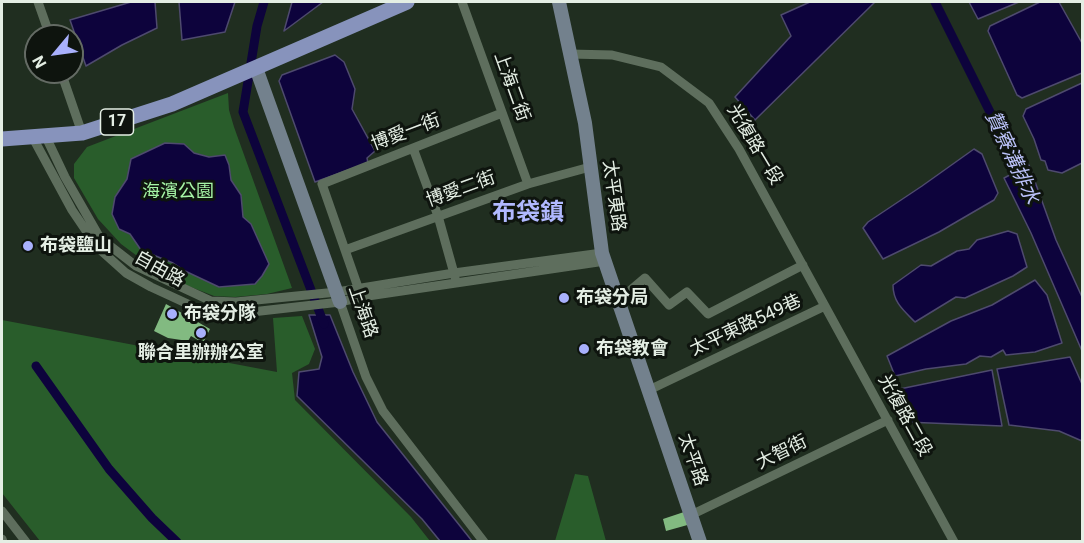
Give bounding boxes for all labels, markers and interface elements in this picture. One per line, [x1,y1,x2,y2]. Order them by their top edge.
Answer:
north arrow [24,24,84,84]
street label: 上海二街 [489,49,533,125]
text: N [29,52,51,72]
street label: 光復路一段 [722,101,786,189]
water label: 贊寮溝排水 [979,108,1043,208]
road number: 17 [100,109,134,135]
street label: 博愛一街 [369,110,443,156]
street label: 太平東路 [597,159,629,233]
street label: 博愛二街 [423,168,499,212]
park label: 海濱公園 [142,181,214,203]
district label: 布袋鎮 [492,200,564,228]
place label: 布袋鹽山 [40,235,112,257]
marker: 布袋鹽山 [21,239,35,253]
street label: 自由路 [130,247,188,293]
street label: 上海路 [343,283,381,341]
place label: 布袋分局 [576,287,648,309]
marker: 布袋分局 [557,291,571,305]
street label: 太平東路549巷 [687,291,805,361]
place label: 布袋分隊 [184,303,256,325]
marker: 布袋分隊 [165,307,179,321]
marker: 聯合里辦辦公室 [194,326,208,340]
place label: 布袋教會 [596,338,668,360]
place label: 聯合里辦辦公室 [138,342,264,364]
marker: 布袋教會 [577,342,591,356]
street label: 光復路二段 [873,371,935,461]
street label: 太平路 [673,431,711,489]
street label: 大智街 [753,431,811,475]

